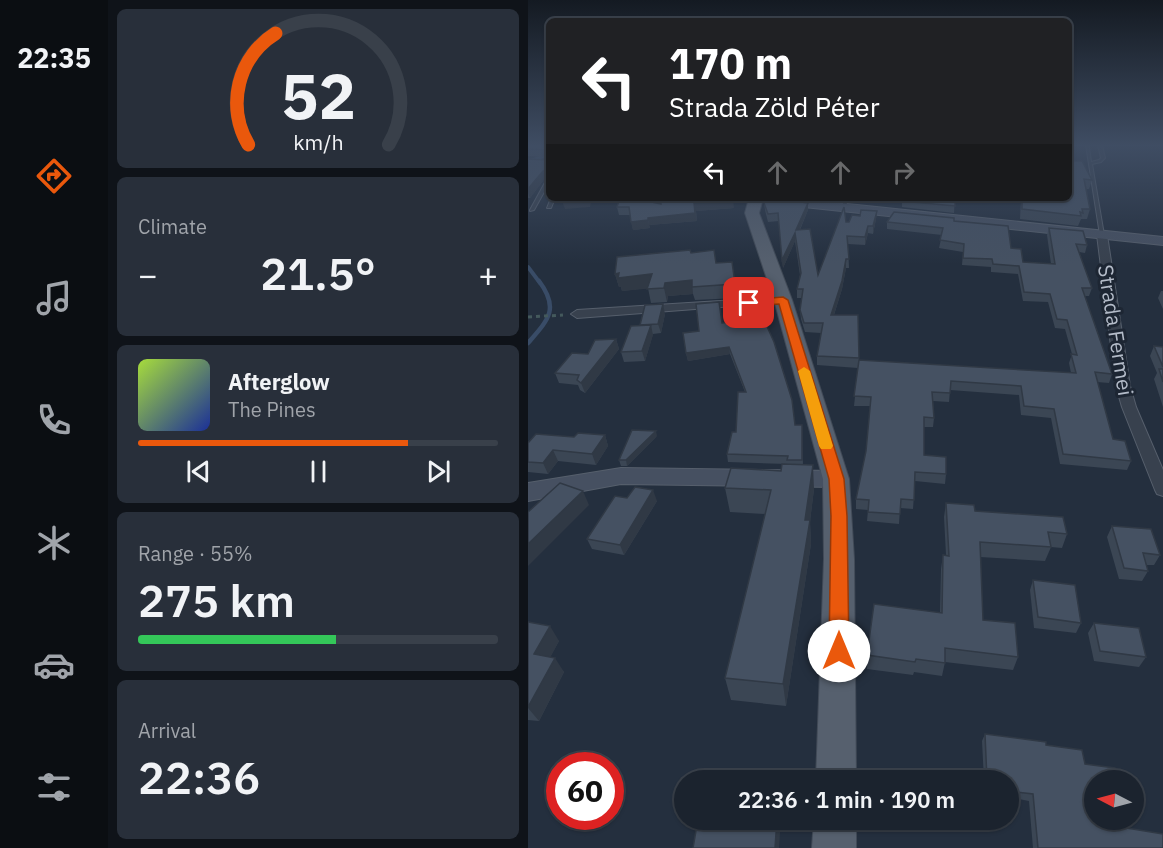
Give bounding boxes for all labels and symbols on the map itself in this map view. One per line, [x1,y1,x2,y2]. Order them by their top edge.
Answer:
street label: Strada Fermei [1092,262,1140,398]
pin [723,277,774,328]
position arrow [807,619,871,683]
speed limit sign: 60 [546,752,624,830]
north arrow [1084,770,1144,830]

